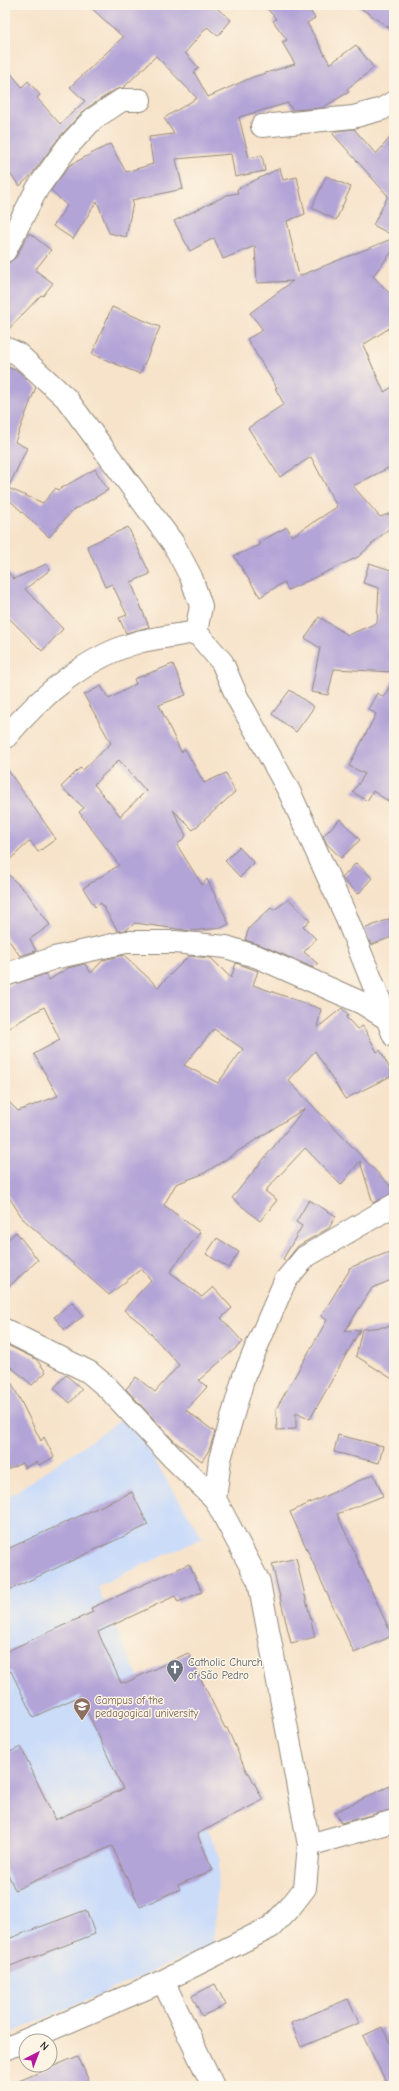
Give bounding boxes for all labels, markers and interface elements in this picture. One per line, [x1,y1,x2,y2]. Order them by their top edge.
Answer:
place label: Catholic Church of São Pedro [188,1656,263,1682]
church icon: Catholic Church of São Pedro [165,1658,185,1683]
place label: Campus of the pedagogical university [95,1694,199,1720]
school or university icon: Campus of the pedagogical university [72,1696,92,1721]
north arrow [18,2033,58,2073]
text: N [37,2039,51,2053]

